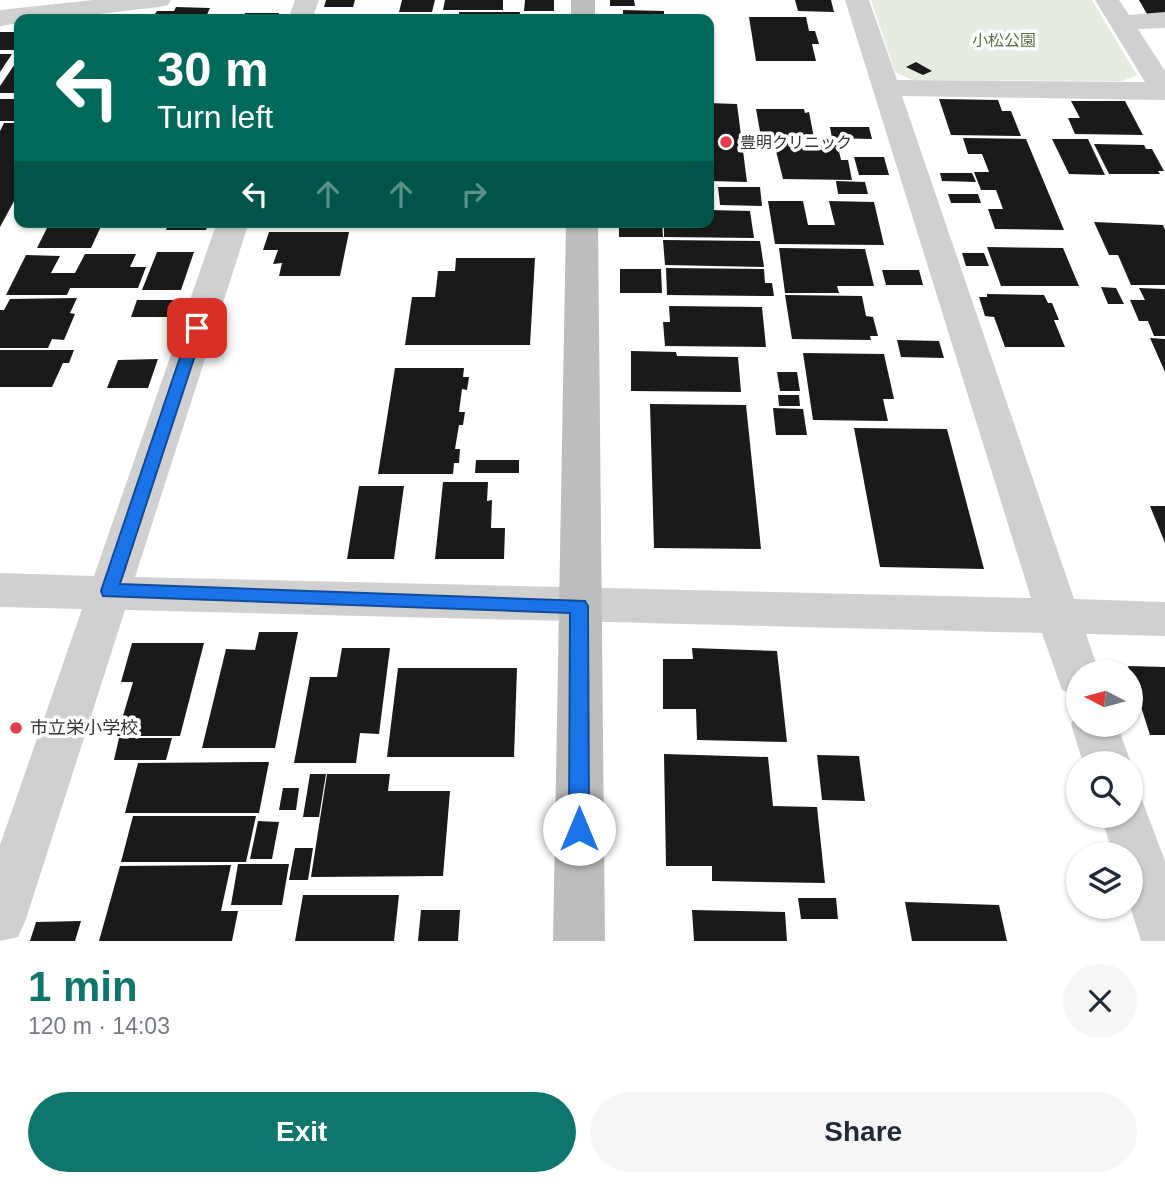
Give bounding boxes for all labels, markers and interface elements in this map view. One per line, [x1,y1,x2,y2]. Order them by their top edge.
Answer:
park label: 小松公園 [972,32,1036,49]
icon: left [42,42,133,133]
text: 30 m [157,42,269,96]
text: Turn left [157,99,273,135]
marker: 豊明クリニック [718,134,734,150]
place label: 豊明クリニック [740,134,852,151]
icon: left [236,175,274,213]
icon: ahead [309,175,347,213]
icon: ahead [382,175,420,213]
icon: right [455,175,493,213]
pin [167,298,227,358]
icon: arrive [178,309,216,347]
north arrow [1066,660,1143,737]
map controls [1066,660,1143,919]
place label: 市立栄小学校 [30,718,138,738]
marker: 市立栄小学校 [8,720,24,736]
button: search [1066,751,1143,828]
position arrow [542,792,616,866]
button: layers [1066,842,1143,919]
text: 1 min [28,963,138,1010]
button: close [1063,964,1137,1038]
text: 120 m · 14:03 [28,1013,170,1039]
button: Exit [28,1092,576,1172]
button: Share [590,1092,1137,1172]

